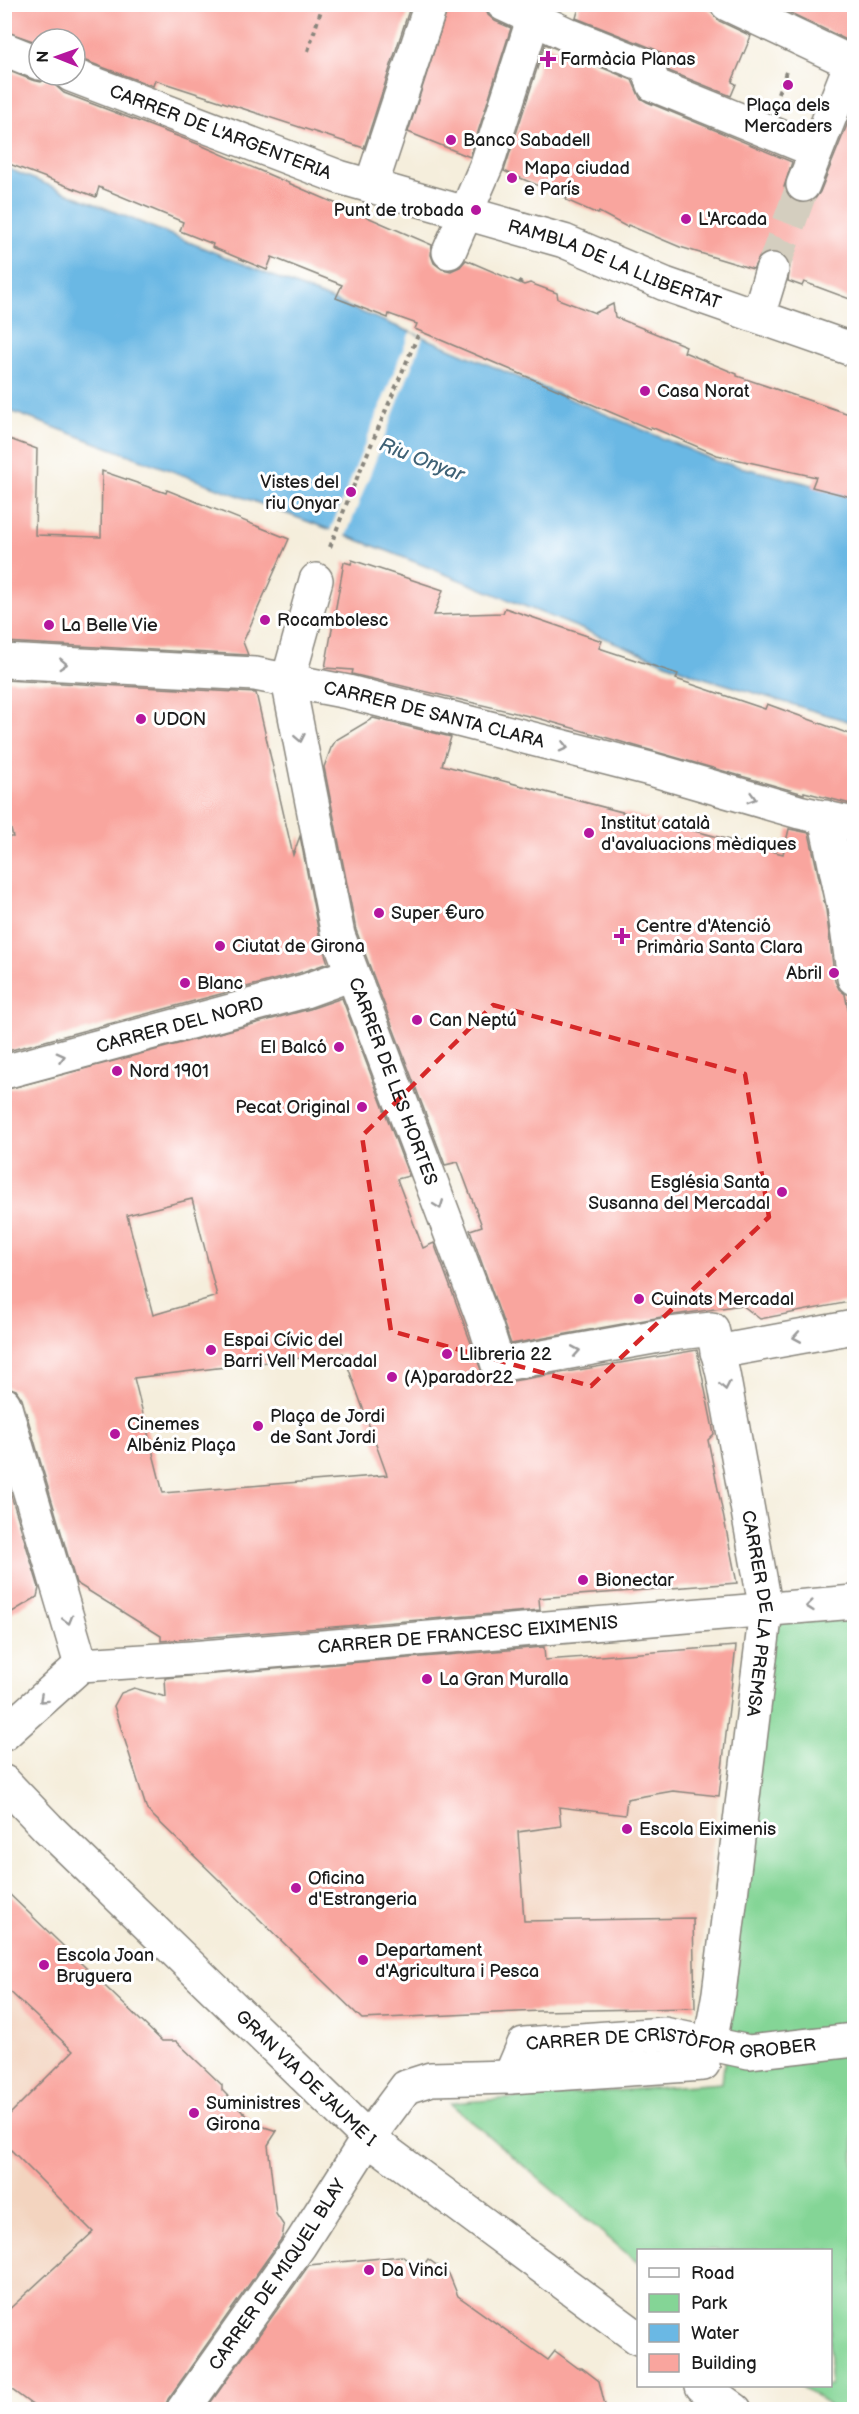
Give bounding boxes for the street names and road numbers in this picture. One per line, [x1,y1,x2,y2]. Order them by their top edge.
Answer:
street label: CARRER DE L'ARGENTERIA [107,81,334,184]
street label: RAMBLA DE LA LLIBERTAT [505,216,724,314]
street label: CARRER DE SANTA CLARA [322,678,547,753]
street label: CARRER DE LES HORTES [344,975,441,1188]
street label: CARRER DEL NORD [94,993,266,1058]
street label: CARRER DE LA PREMSA [737,1509,776,1718]
street label: CARRER DE FRANCESC EIXIMENIS [317,1612,619,1658]
street label: GRAN VIA DE JAUME I [231,2006,380,2151]
street label: CARRER DE CRISTÒFOR GROBER [525,2024,817,2064]
street label: CARRER DE MIQUEL BLAY [205,2175,350,2374]

